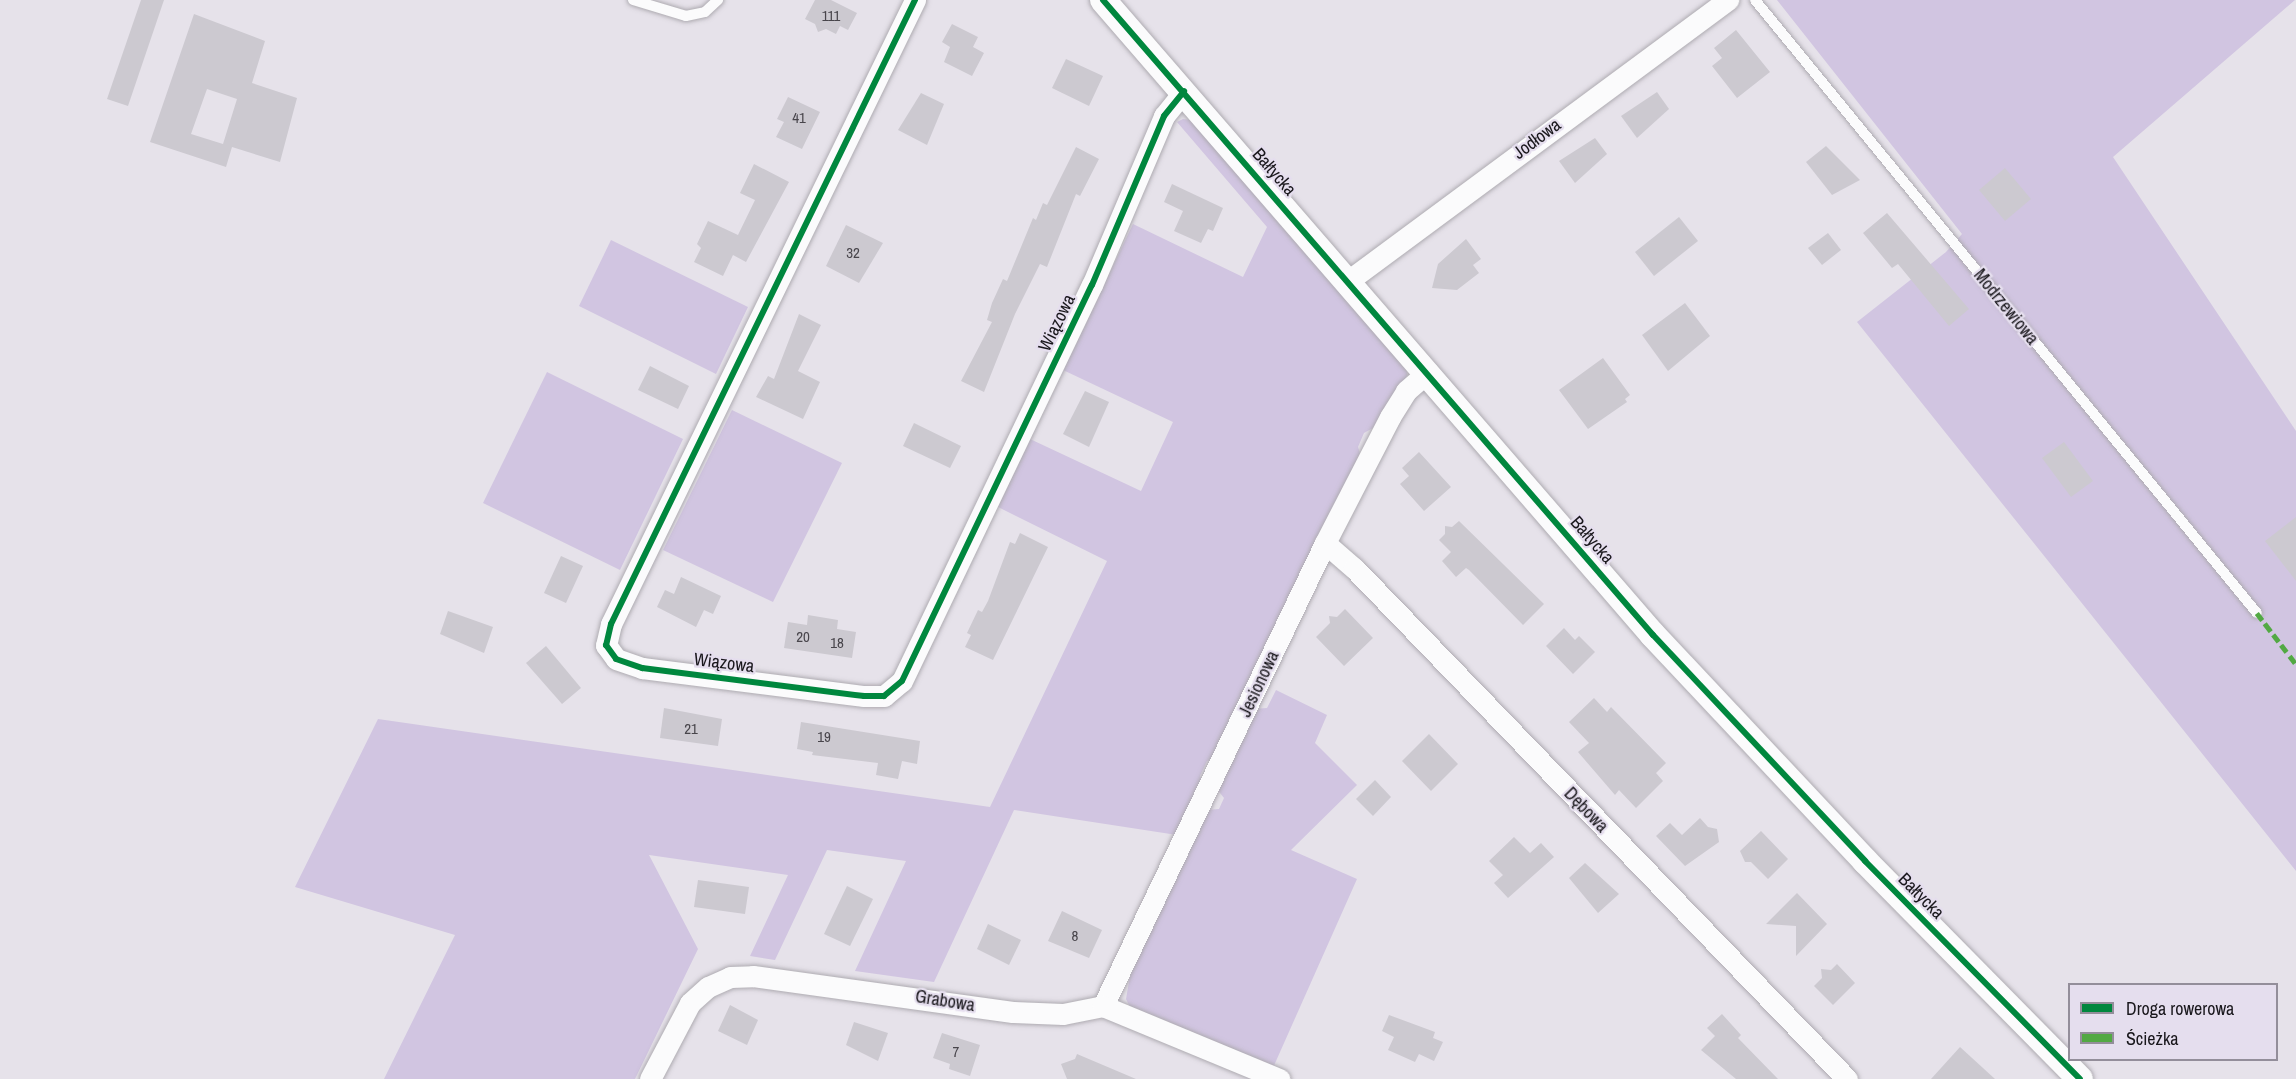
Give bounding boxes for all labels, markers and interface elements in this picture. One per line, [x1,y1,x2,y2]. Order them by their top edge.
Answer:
house number: 111 [822,7,840,25]
house number: 41 [792,109,806,127]
street label: Jodłowa [1509,114,1565,164]
street label: Bałtycka [1248,144,1300,200]
house number: 32 [846,244,860,262]
street label: Modrzewiowa [1969,265,2043,349]
street label: Wiązowa [1034,291,1080,355]
street label: Bałtycka [1566,512,1618,568]
house number: 20 [796,628,810,646]
house number: 18 [830,634,844,652]
street label: Jesionowa [1234,647,1284,721]
street label: Wiązowa [693,649,755,677]
house number: 21 [684,720,698,738]
house number: 19 [817,728,831,746]
street label: Dębowa [1559,783,1613,837]
street label: Bałtycka [1894,869,1948,923]
house number: 8 [1072,927,1078,945]
legend [2068,983,2278,1061]
street label: Grabowa [914,986,976,1016]
text: Droga rowerowa [2126,996,2234,1021]
text: Ścieżka [2126,1026,2179,1051]
house number: 7 [953,1043,959,1061]

